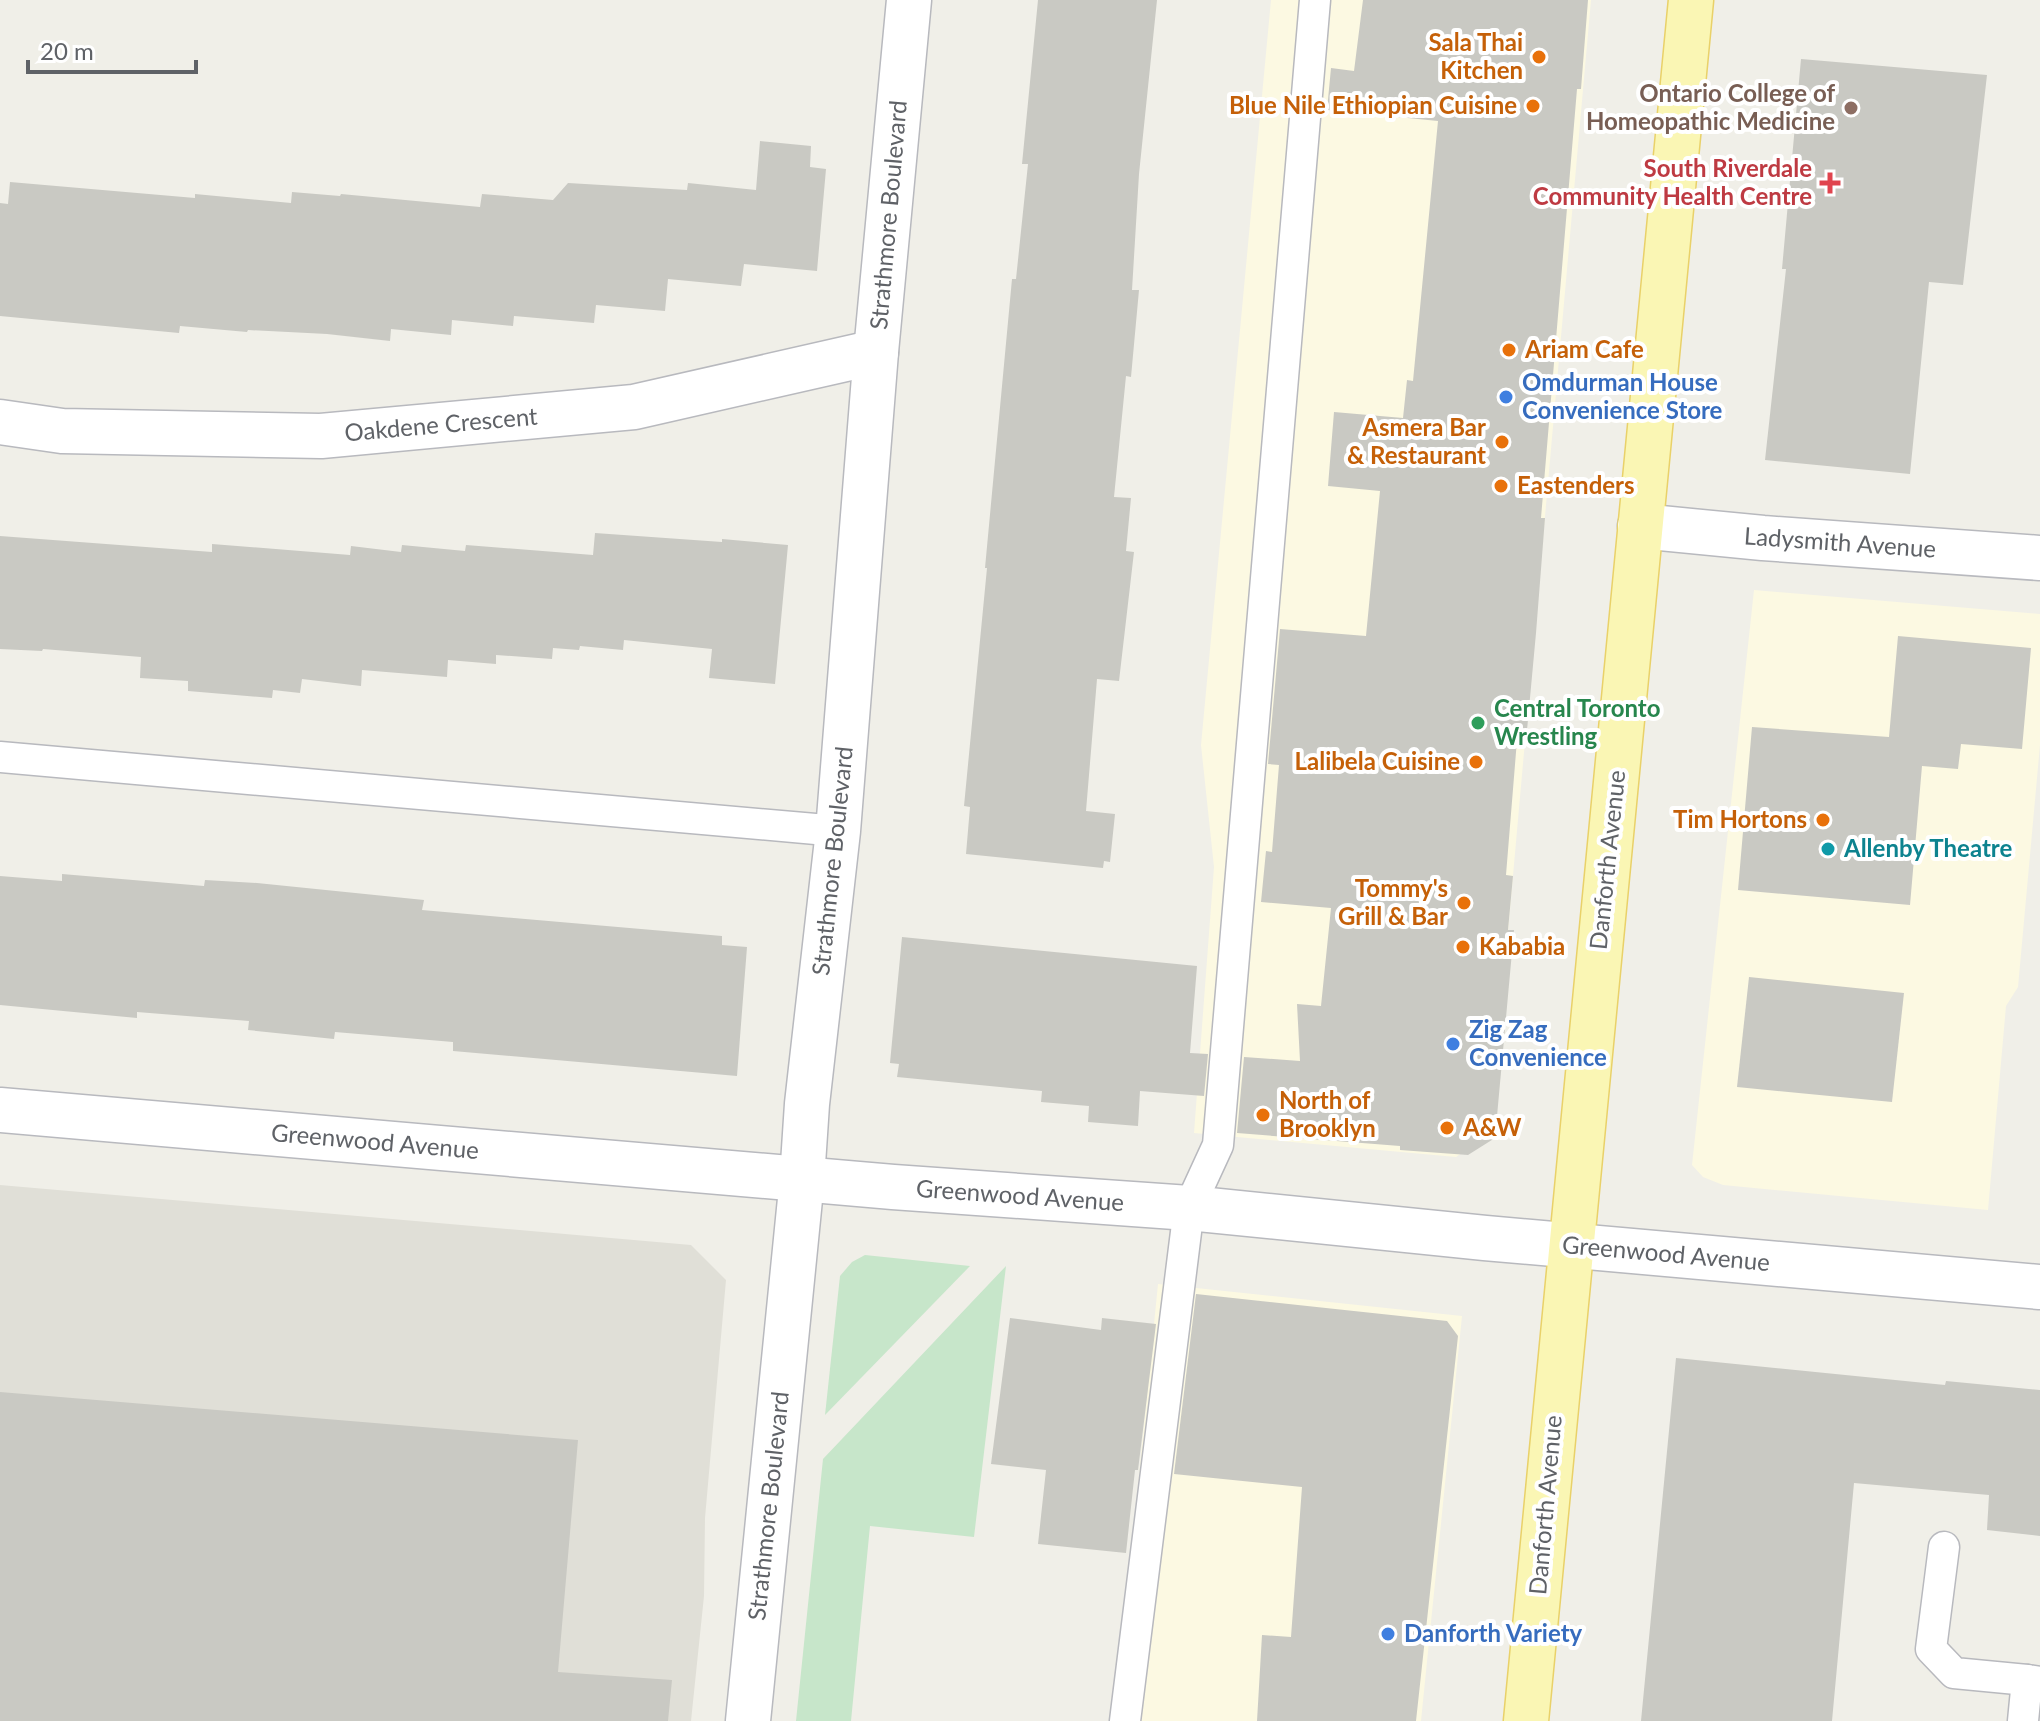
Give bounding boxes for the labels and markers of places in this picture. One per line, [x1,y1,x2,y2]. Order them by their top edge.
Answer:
place label: Sala Thai Kitchen [1429,27,1523,84]
marker: Sala Thai Kitchen [1530,48,1548,66]
place label: Ontario College of Homeopathic Medicine [1586,78,1835,135]
place label: Blue Nile Ethiopian Cuisine [1229,90,1517,119]
marker: Blue Nile Ethiopian Cuisine [1524,97,1542,115]
marker: Ontario College of Homeopathic Medicine [1842,99,1860,117]
place label: South Riverdale Community Health Centre [1533,153,1812,210]
marker: South Riverdale Community Health Centre [1819,172,1841,194]
place label: Ariam Cafe [1524,334,1644,363]
marker: Ariam Cafe [1500,341,1518,359]
place label: Omdurman House Convenience Store [1522,367,1723,424]
marker: Omdurman House Convenience Store [1497,388,1515,406]
place label: Asmera Bar & Restaurant [1347,412,1486,469]
marker: Asmera Bar & Restaurant [1493,433,1511,451]
place label: Eastenders [1517,470,1635,499]
marker: Eastenders [1492,477,1510,495]
place label: Central Toronto Wrestling [1494,693,1660,750]
marker: Central Toronto Wrestling [1469,714,1487,732]
place label: Lalibela Cuisine [1295,746,1460,775]
marker: Lalibela Cuisine [1467,753,1485,771]
place label: Tim Hortons [1673,804,1807,833]
marker: Tim Hortons [1814,811,1832,829]
place label: Allenby Theatre [1843,833,2012,862]
marker: Allenby Theatre [1819,840,1837,858]
place label: Tommy's Grill & Bar [1338,873,1448,930]
marker: Tommy's Grill & Bar [1455,894,1473,912]
place label: Kababia [1479,931,1565,960]
marker: Kababia [1454,938,1472,956]
place label: Zig Zag Convenience [1469,1014,1607,1071]
marker: Zig Zag Convenience [1444,1035,1462,1053]
place label: North of Brooklyn [1279,1085,1376,1142]
marker: North of Brooklyn [1254,1106,1272,1124]
place label: A&W [1462,1112,1522,1141]
marker: A&W [1438,1119,1456,1137]
place label: Danforth Variety [1404,1618,1583,1647]
marker: Danforth Variety [1379,1625,1397,1643]

